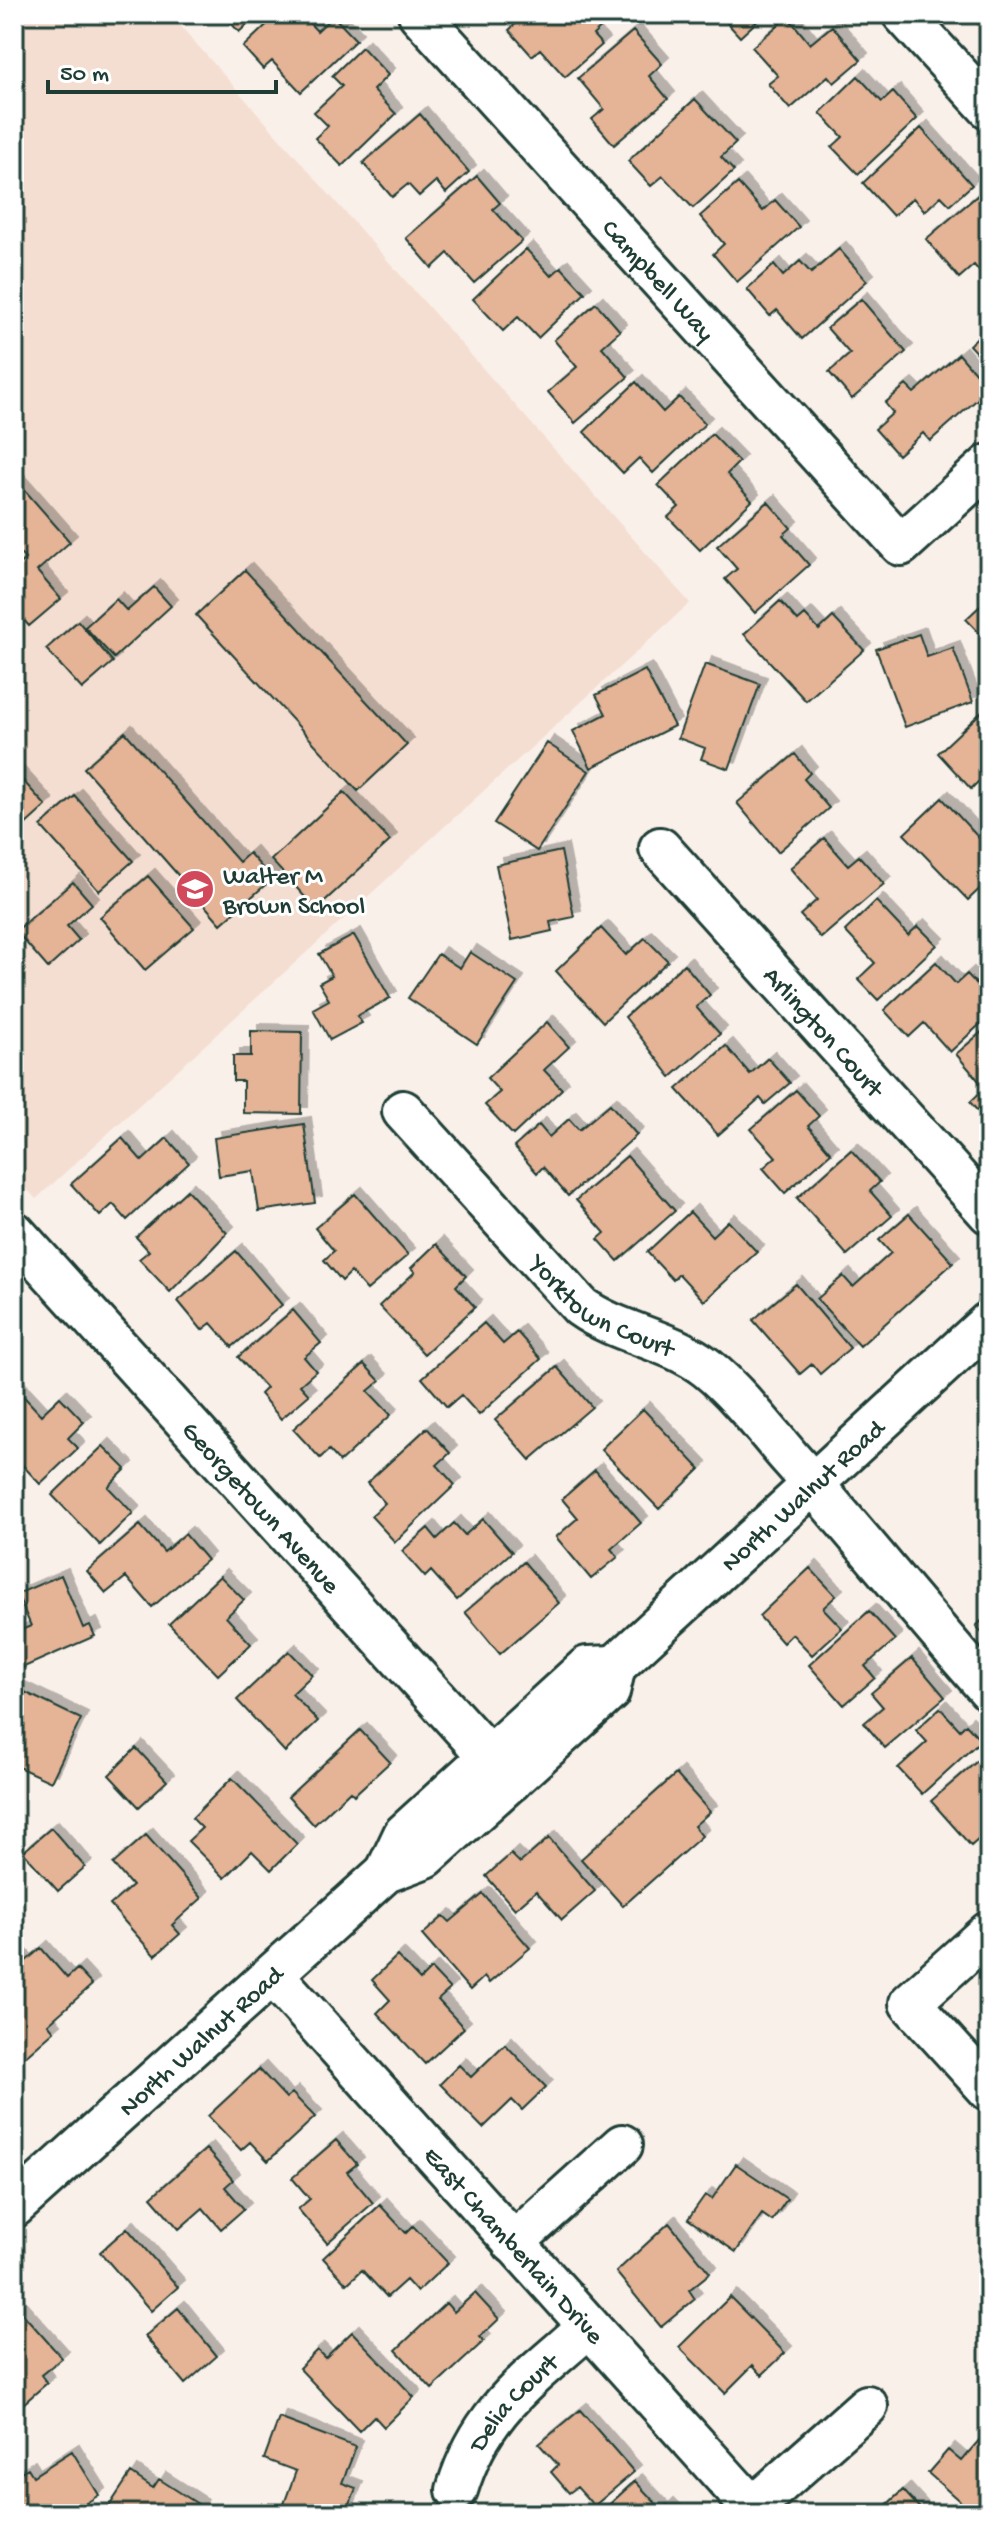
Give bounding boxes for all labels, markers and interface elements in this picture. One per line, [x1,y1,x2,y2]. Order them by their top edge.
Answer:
scale bar [48,44,276,94]
text: 50 m [60,61,109,90]
street label: Campbell Way [593,215,720,350]
place label: Walter M Brown School [222,863,365,924]
school or university icon: Walter M Brown School [174,868,216,910]
street label: Arlington Court [754,962,890,1107]
street label: Yorktown Court [520,1248,680,1368]
street label: North Walnut Road [717,1414,894,1580]
street label: Georgetown Avenue [173,1417,345,1602]
street label: North Walnut Road [114,1960,293,2125]
street label: East Chamberlain Drive [415,2142,609,2353]
street label: Delia Court [463,2347,568,2460]

